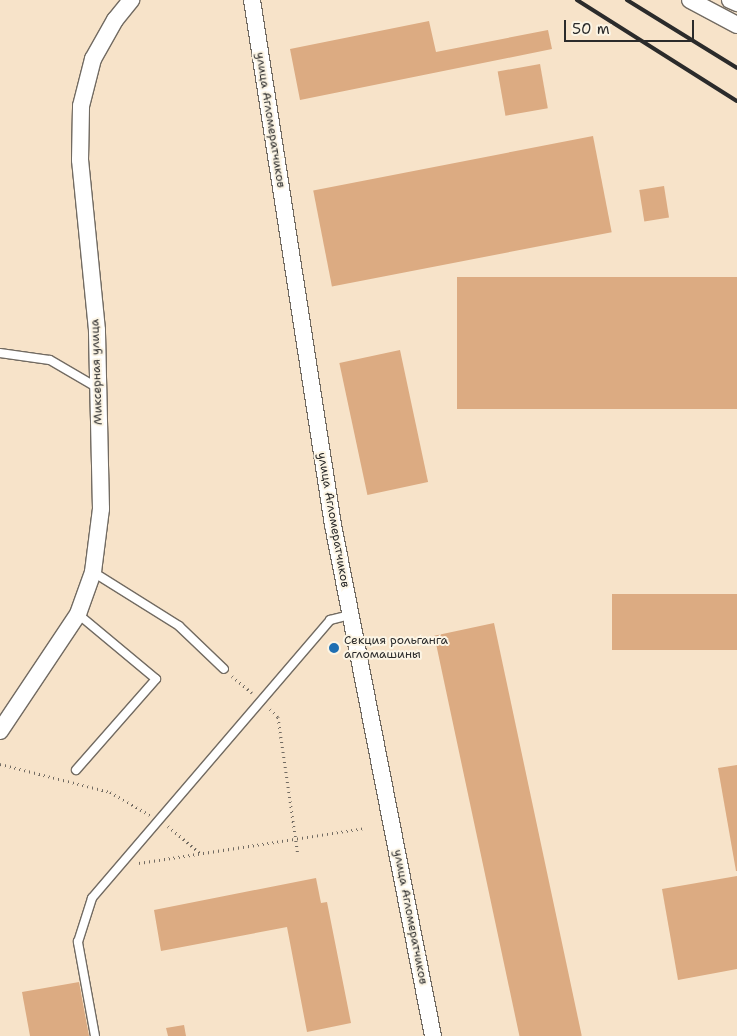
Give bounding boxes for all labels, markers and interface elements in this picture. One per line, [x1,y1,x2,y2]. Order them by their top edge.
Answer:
scale bar [567,10,697,42]
text: 50 m [572,19,610,39]
street label: улица Агломератчиков [252,51,288,189]
street label: Миксерная улица [88,319,106,425]
street label: улица Агломератчиков [314,451,352,589]
place label: Секция рольганга агломашины [344,634,448,662]
marker: Секция рольганга агломашины [328,642,340,654]
street label: улица Агломератчиков [390,848,430,986]

